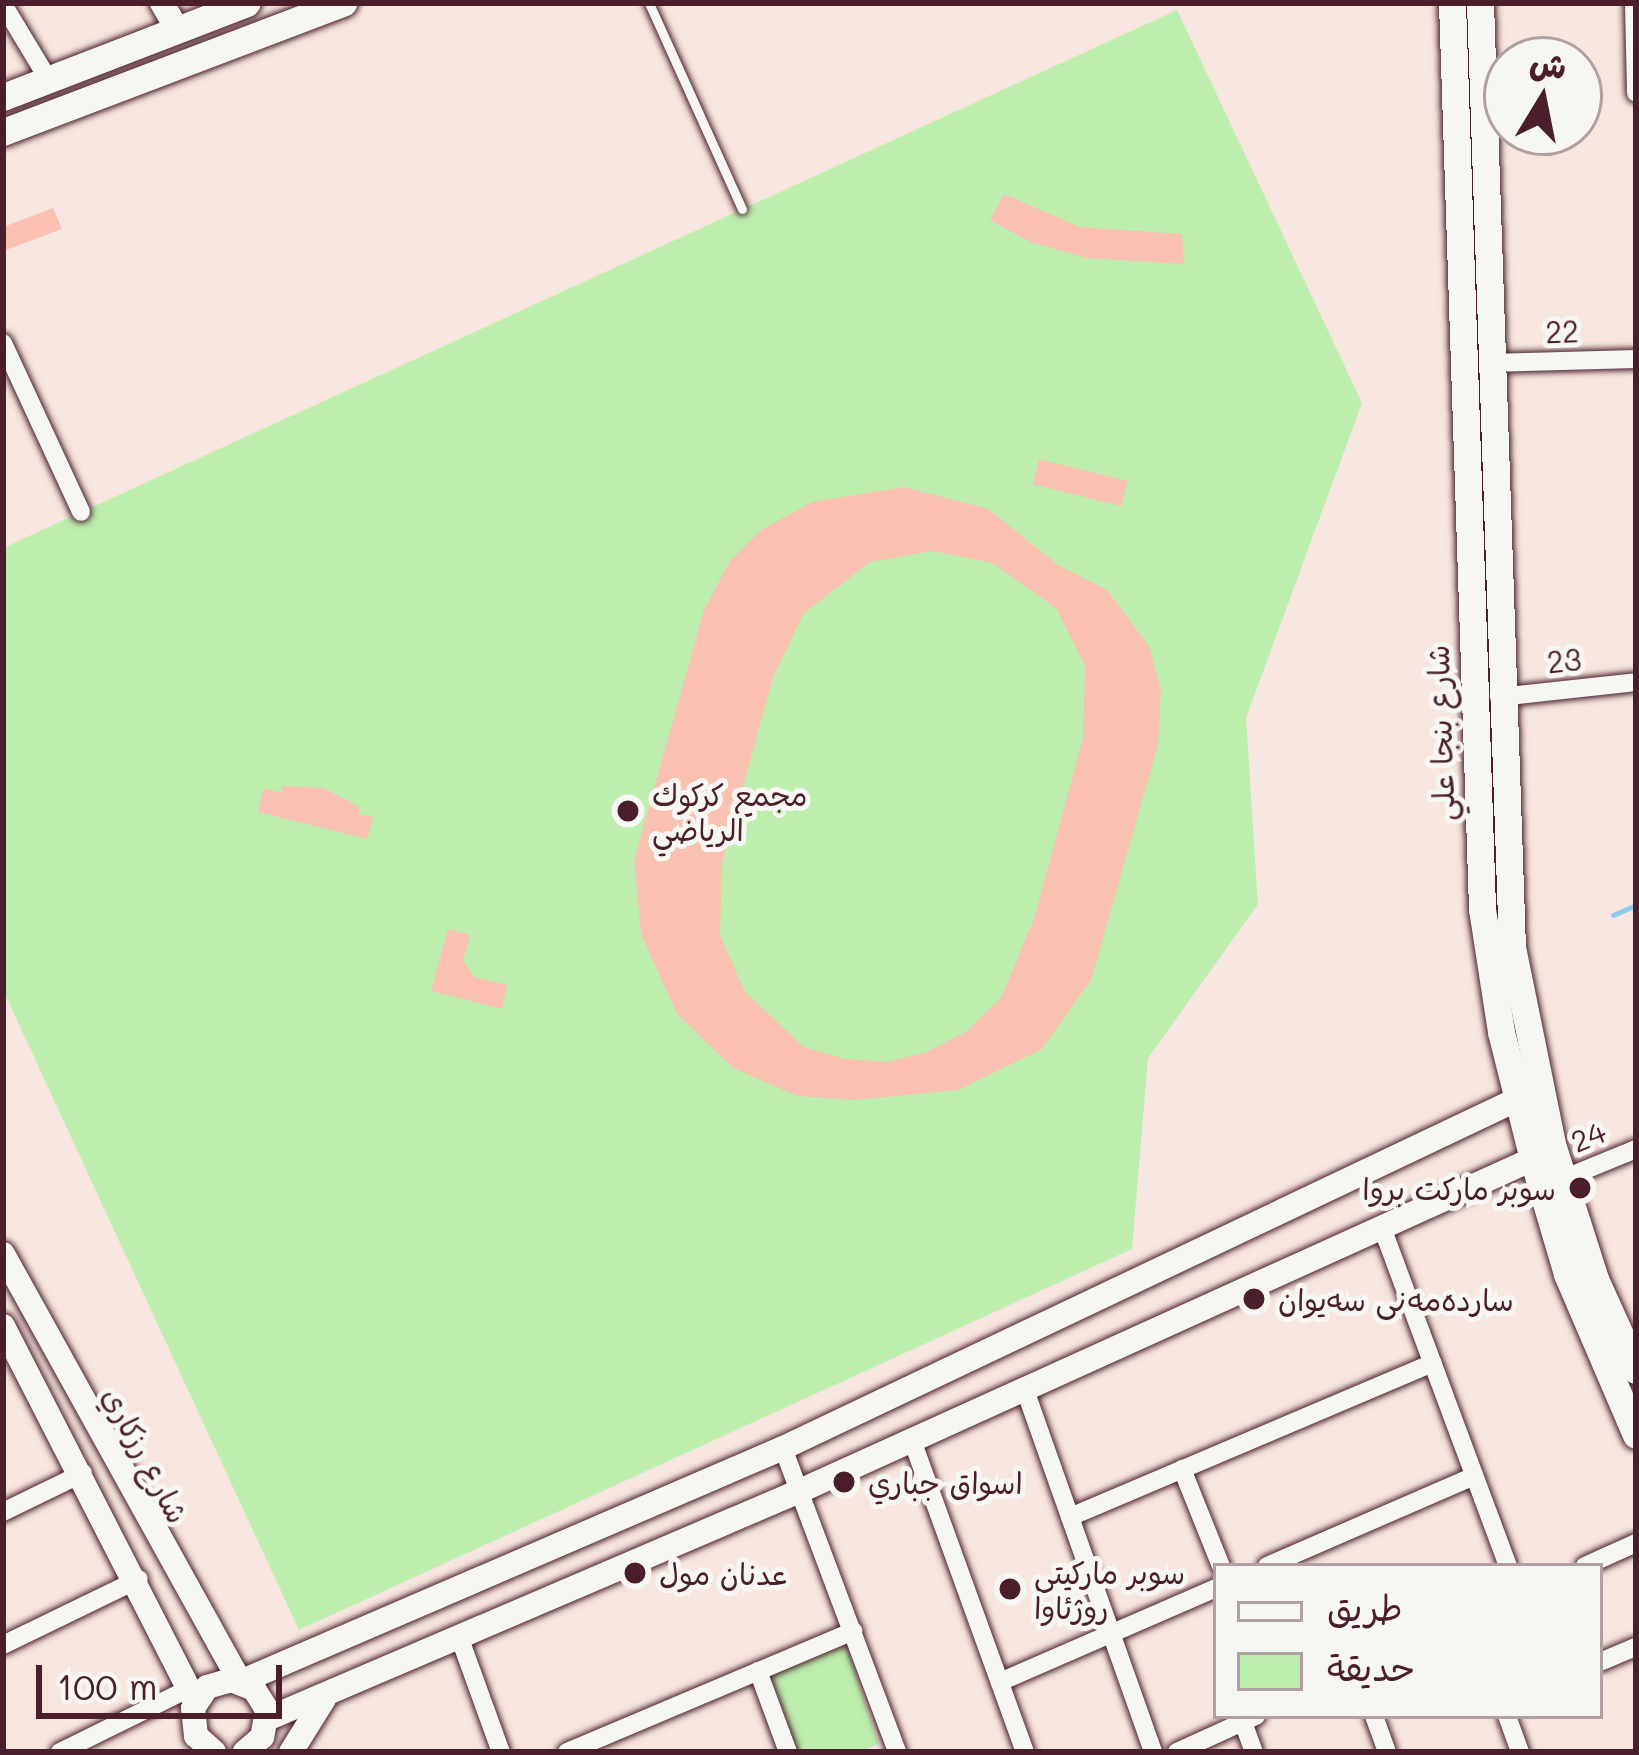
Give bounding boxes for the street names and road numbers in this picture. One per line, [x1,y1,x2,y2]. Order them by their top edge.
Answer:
street label: 22 [1545,312,1579,350]
street label: 23 [1545,640,1583,680]
street label: شارع بنجا علي [1419,644,1461,822]
street label: 24 [1565,1113,1611,1159]
street label: شارع رزكاري [95,1381,197,1529]

